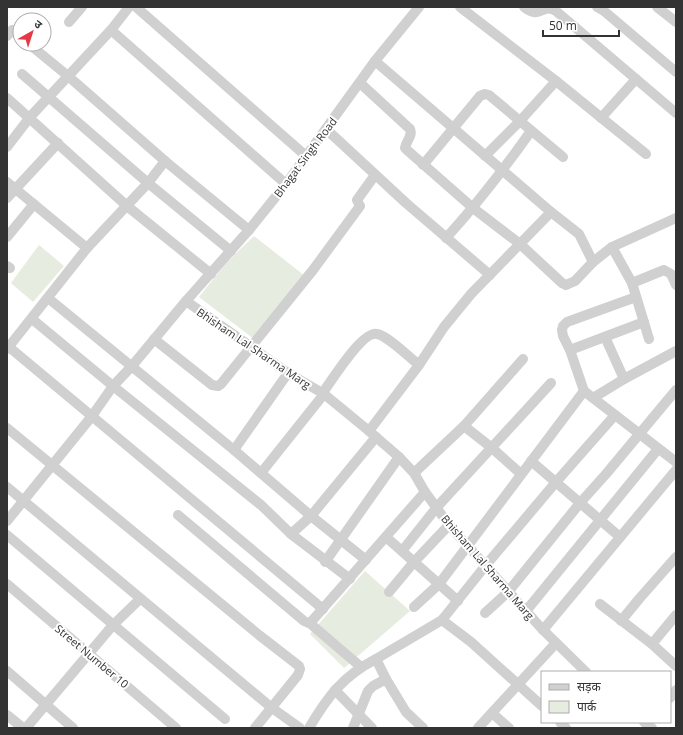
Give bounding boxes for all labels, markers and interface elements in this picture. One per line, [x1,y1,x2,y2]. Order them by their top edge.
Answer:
north arrow [12,12,52,52]
scale bar [543,12,619,38]
text: उ [31,16,46,32]
text: 50 m [549,17,577,34]
street label: Bhagat Singh Road [270,114,340,200]
street label: Bhisham Lal Sharma Marg [194,304,314,392]
street label: Bhisham Lal Sharma Marg [438,511,538,623]
street label: Street Number 10 [52,621,132,691]
legend [541,671,671,723]
text: सड़क [577,678,602,695]
text: पार्क [577,698,597,715]

